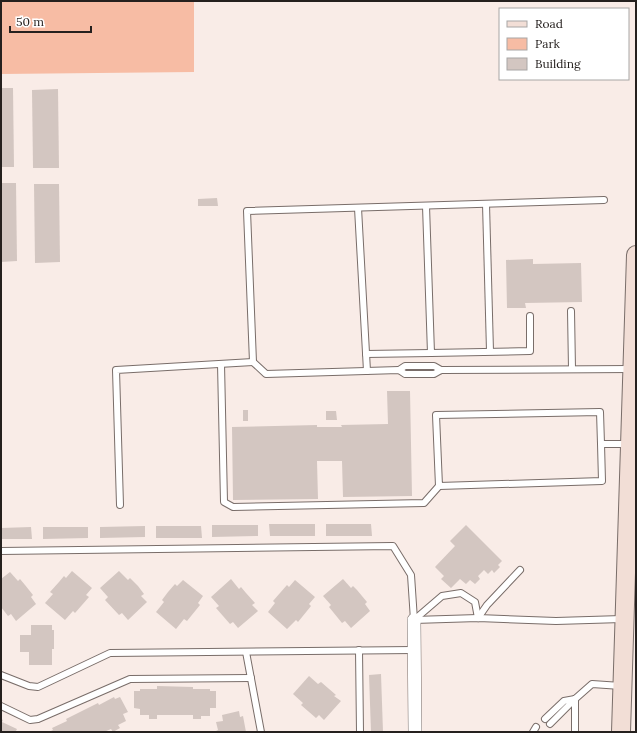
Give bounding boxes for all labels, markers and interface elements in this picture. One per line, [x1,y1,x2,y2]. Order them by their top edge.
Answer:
scale bar [10,8,91,34]
legend [499,8,629,80]
text: 50 m [16,14,44,29]
text: Road [535,16,563,31]
text: Park [535,36,561,51]
text: Building [535,56,581,71]

